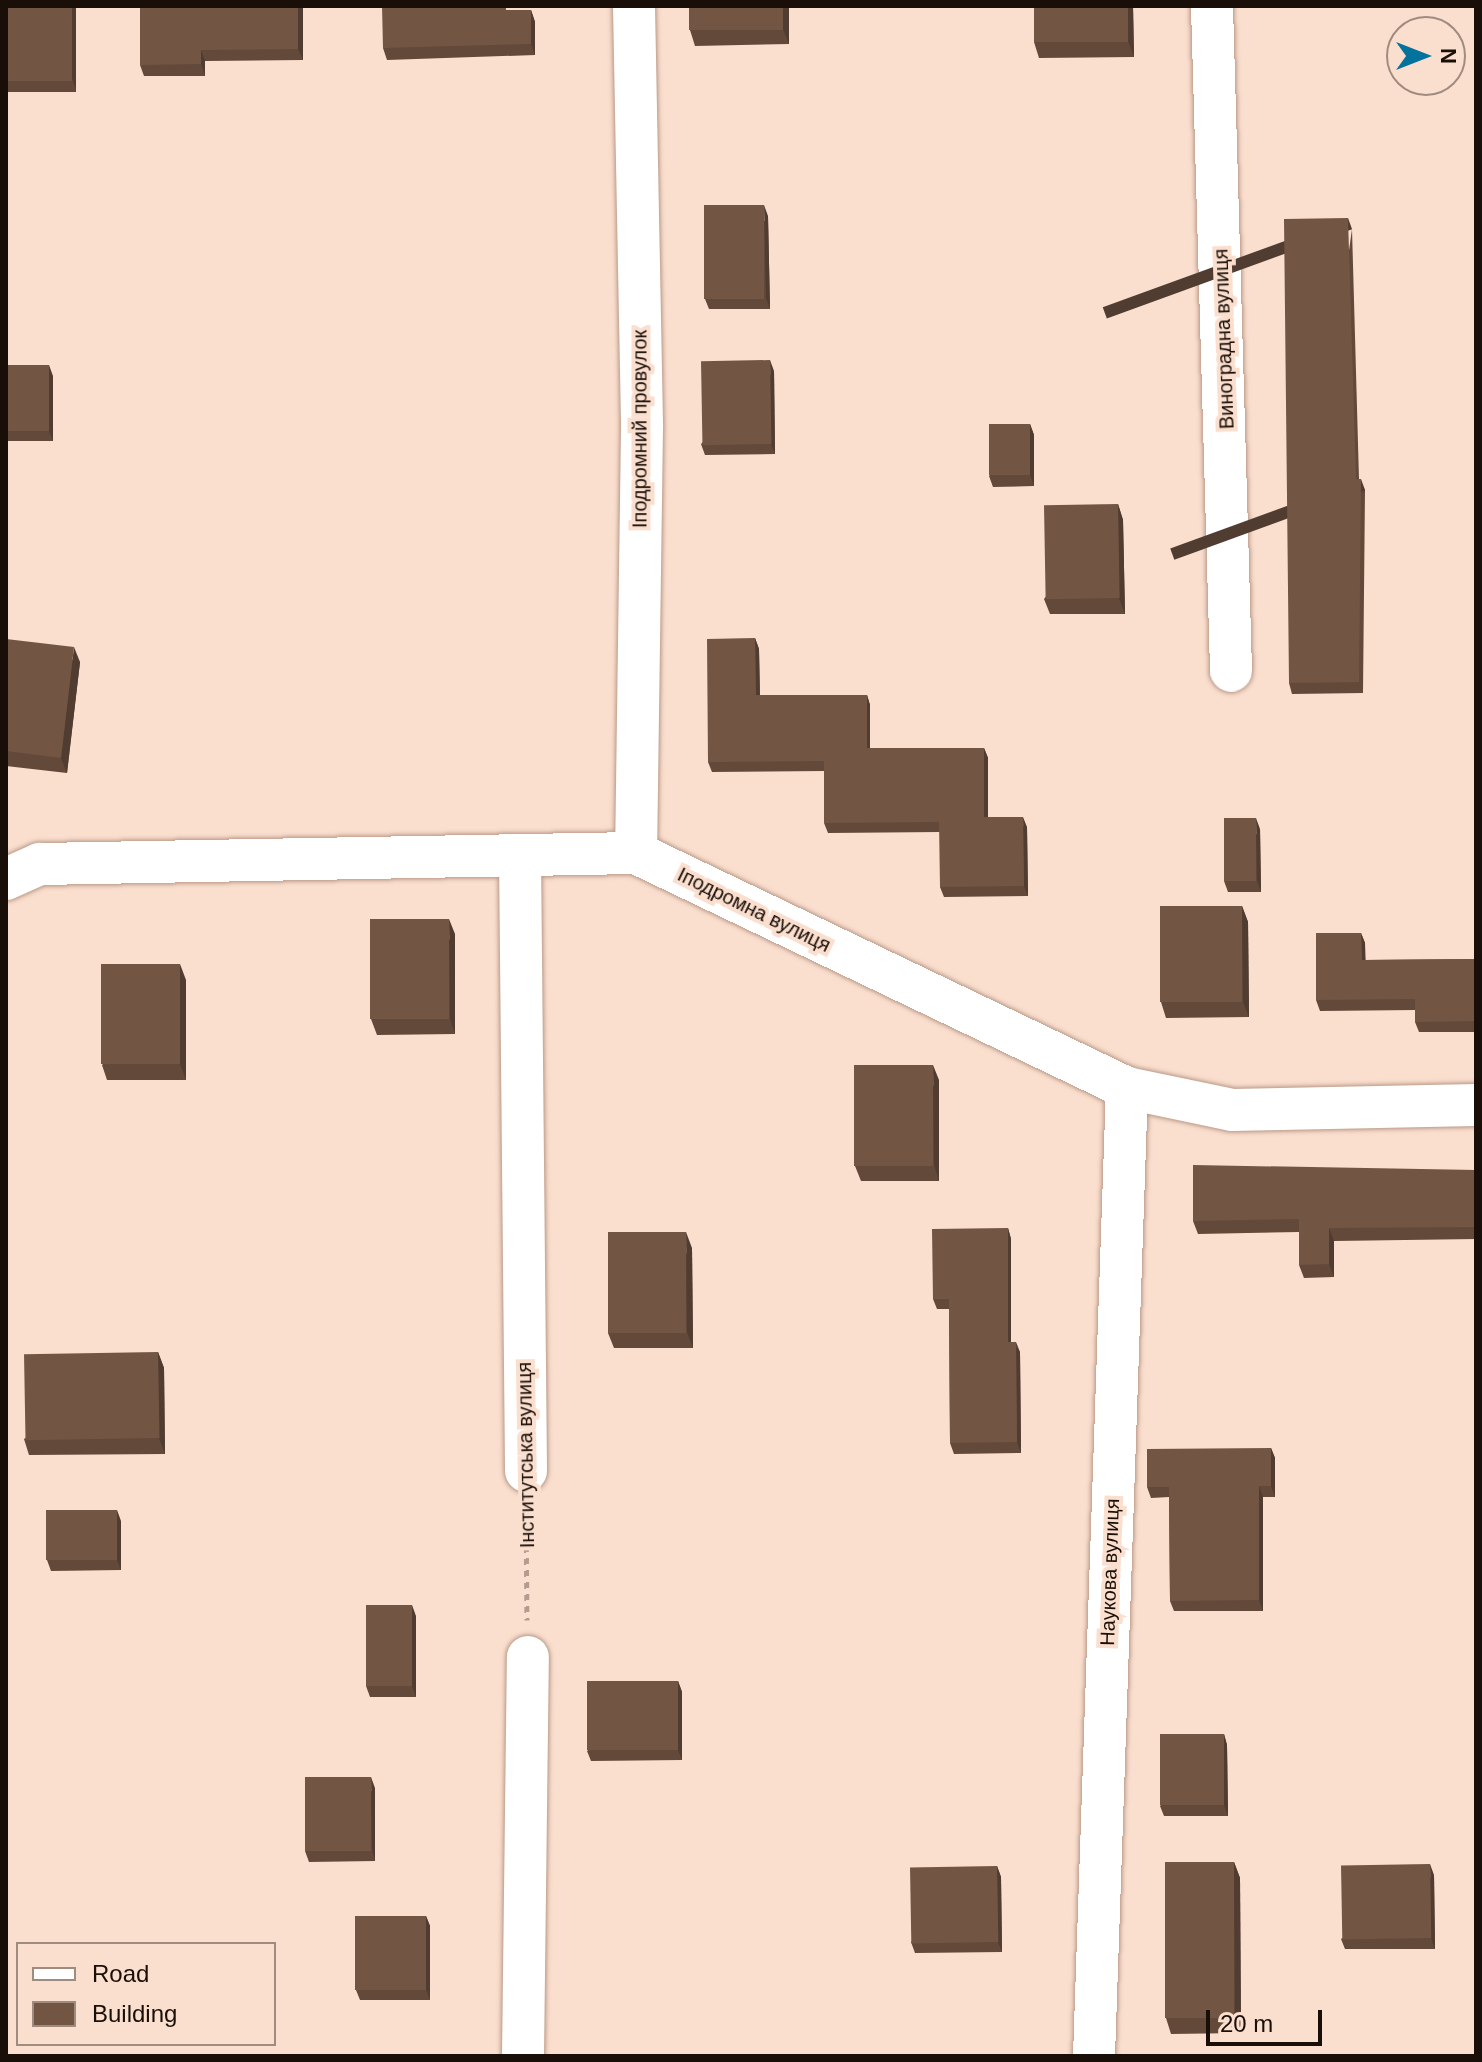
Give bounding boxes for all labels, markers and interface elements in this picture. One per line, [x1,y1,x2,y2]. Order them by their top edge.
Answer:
north arrow [1386,16,1466,96]
text: N [1436,48,1461,64]
street label: Виноградна вулиця [1209,248,1239,430]
street label: Іподромний провулок [628,330,652,528]
street label: Іподромна вулиця [674,863,834,957]
street label: Інститутська вулиця [512,1362,540,1548]
street label: Наукова вулиця [1095,1498,1125,1646]
legend [16,1942,276,2046]
text: Road [92,1960,149,1987]
scale bar [1210,1994,1326,2044]
text: Building [92,2000,177,2027]
text: 20 m [1220,2010,1273,2037]

